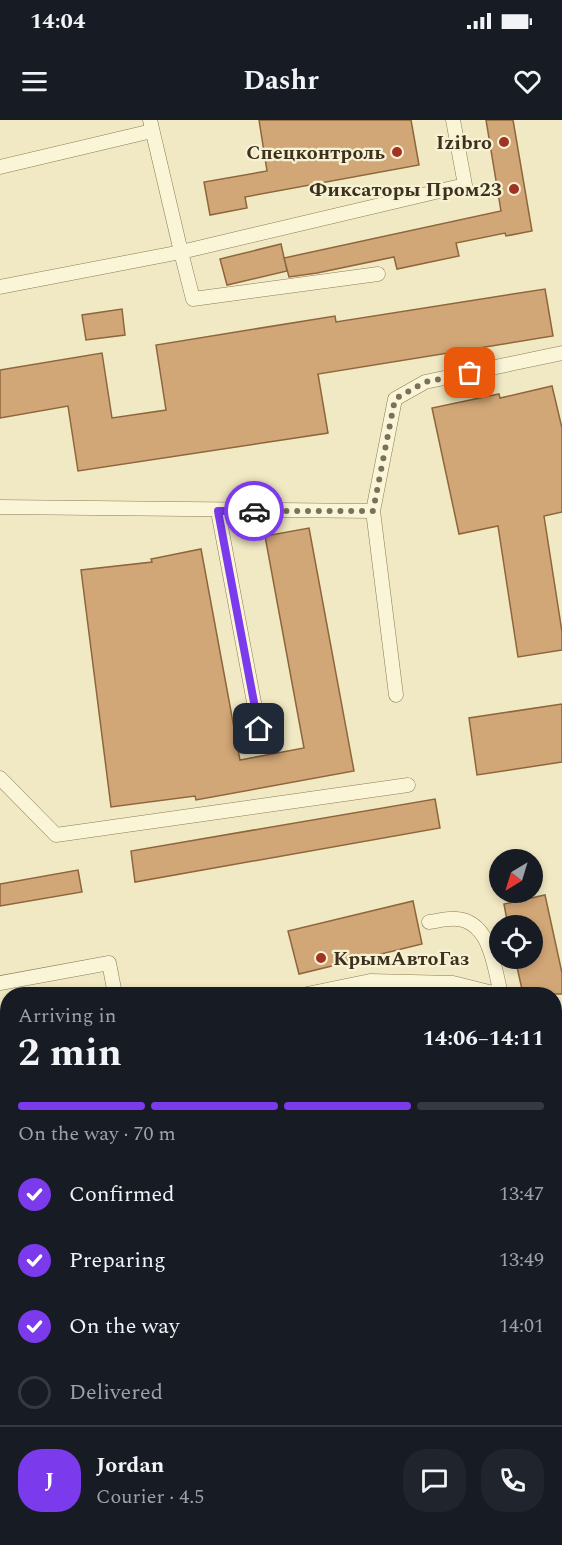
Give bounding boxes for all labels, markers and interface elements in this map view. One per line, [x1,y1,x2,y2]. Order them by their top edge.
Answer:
text: 14:04 [30,5,85,38]
text: Dashr [243,60,319,102]
icon: menu [18,65,51,98]
icon: heart [511,65,544,98]
place label: Izibro [436,128,492,158]
marker: Izibro [497,135,511,149]
place label: Спецконтроль [246,138,385,168]
marker: Спецконтроль [390,145,404,159]
place label: Фиксаторы Пром23 [309,175,502,205]
marker: Фиксаторы Пром23 [507,182,521,196]
pin [444,347,495,398]
icon: bag [453,356,486,389]
courier [224,481,284,541]
icon: car [238,495,271,528]
pin [233,703,284,754]
icon: home [242,712,275,745]
north arrow [489,849,543,903]
map controls [489,849,543,969]
button: locate [489,915,543,969]
place label: КрымАвтоГаз [333,944,469,974]
marker: КрымАвтоГаз [314,951,328,965]
text: Arriving in [18,1001,116,1031]
text: 14:06–14:11 [422,1022,544,1055]
text: 2 min [18,1024,122,1083]
text: On the way · 70 m [18,1119,176,1149]
icon: check [18,1178,51,1211]
text: Confirmed [69,1178,175,1211]
text: 13:47 [499,1179,544,1209]
icon: check [18,1244,51,1277]
text: Preparing [69,1244,166,1277]
text: 13:49 [499,1245,544,1275]
icon: check [18,1310,51,1343]
text: On the way [69,1310,180,1343]
text: 14:01 [499,1311,544,1341]
text: Delivered [69,1376,163,1409]
text: Jordan [96,1449,164,1482]
button: chat [403,1449,466,1512]
button: phone [481,1449,544,1512]
text: J [45,1464,54,1497]
text: Courier · 4.5 [96,1482,204,1512]

